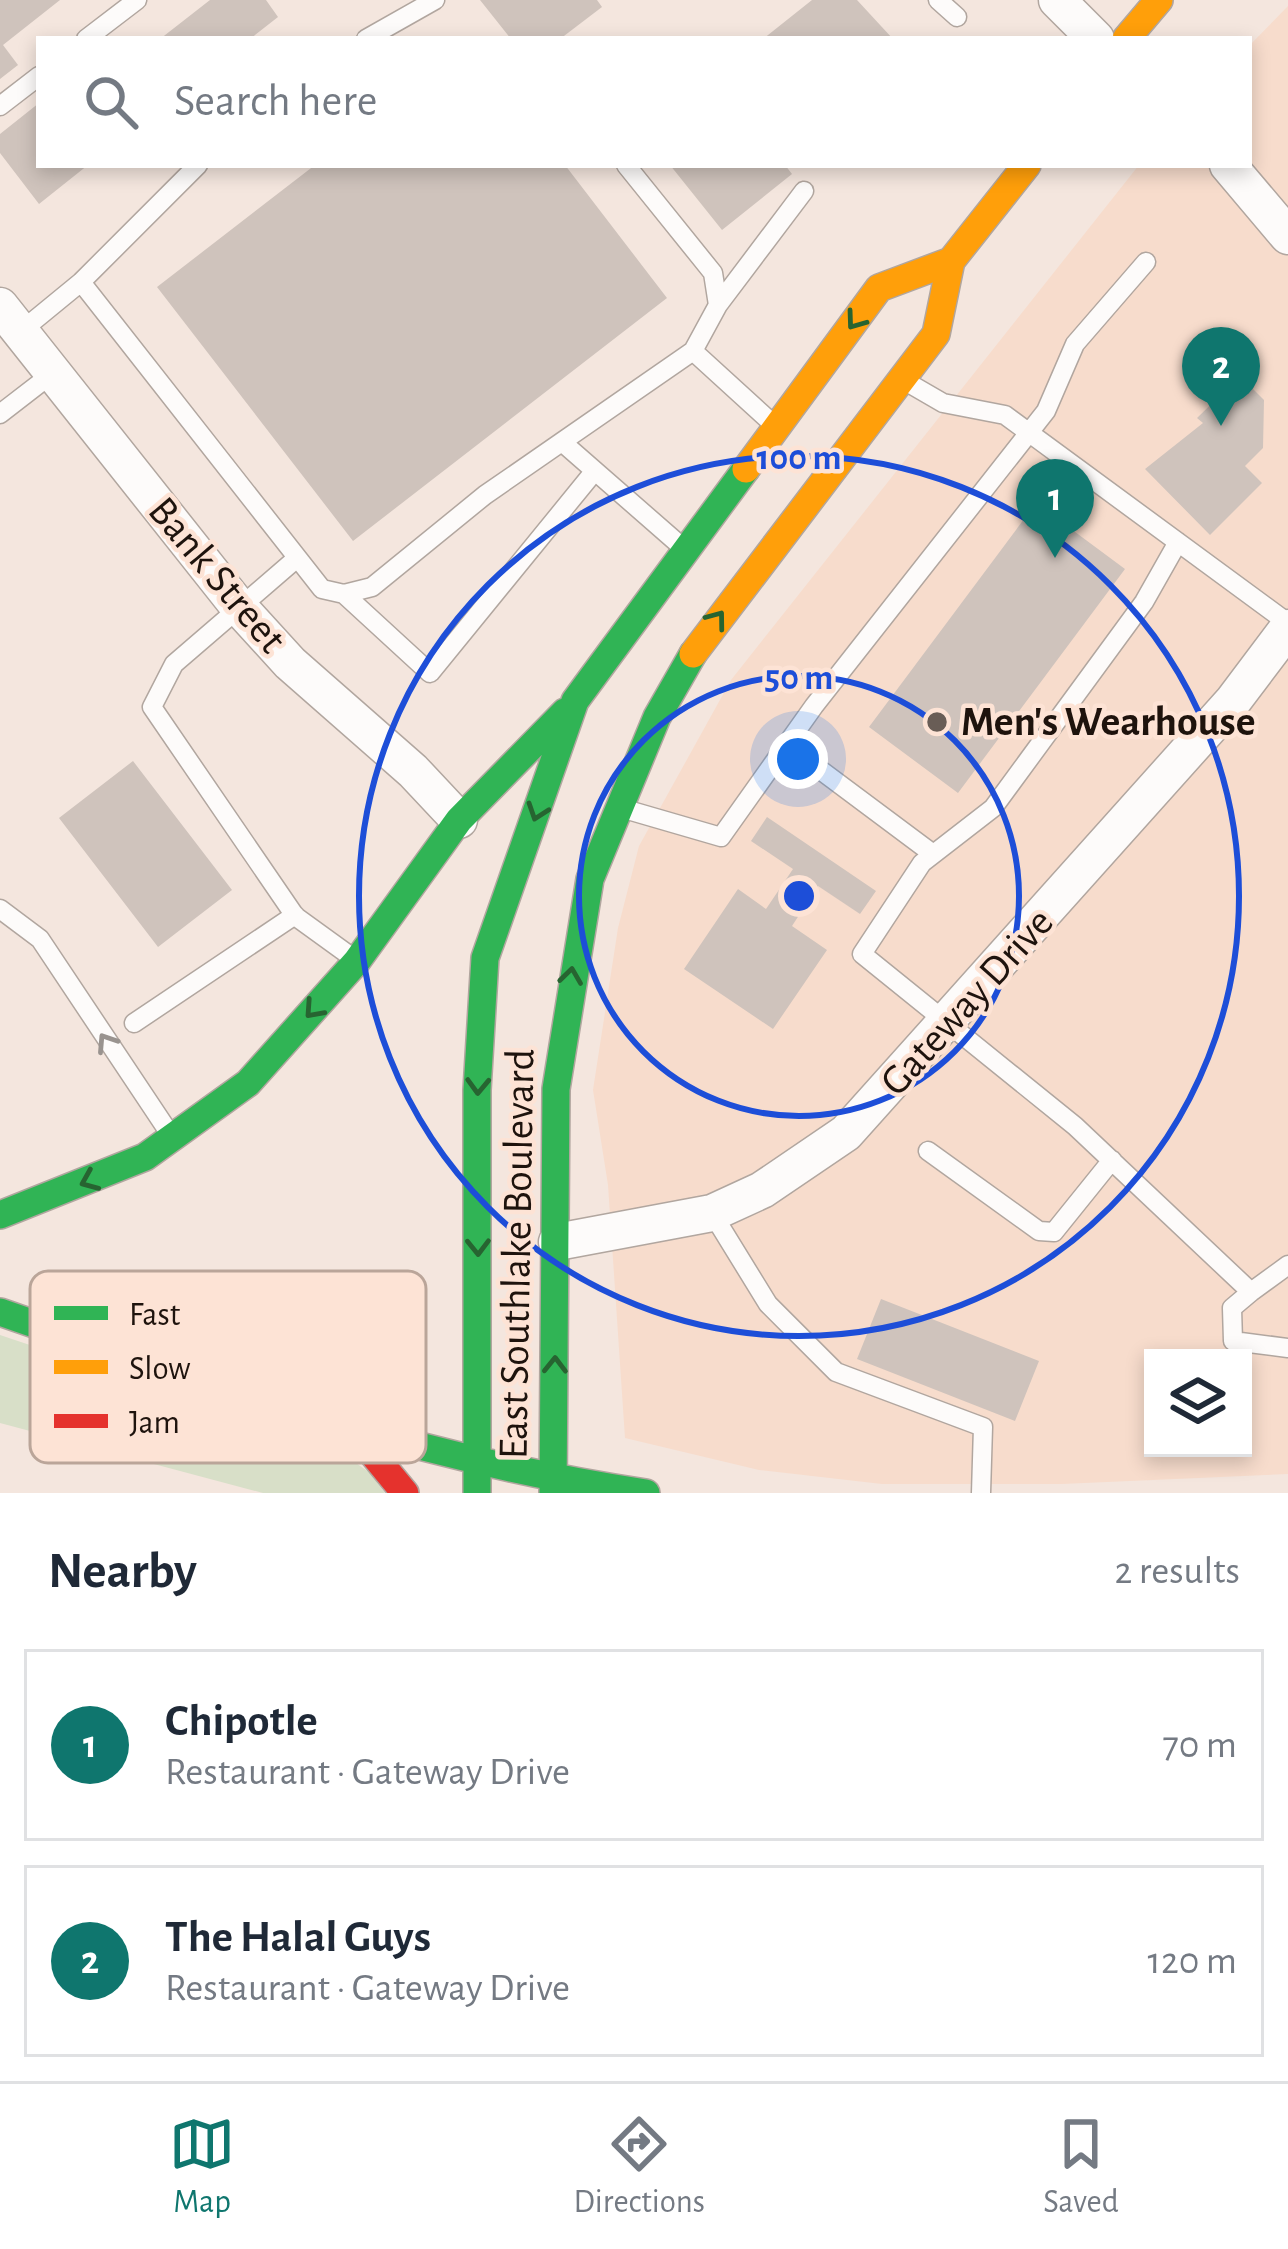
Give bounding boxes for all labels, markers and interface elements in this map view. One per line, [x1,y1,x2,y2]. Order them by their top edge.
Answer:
search box [36,36,1252,168]
icon: search [78,69,144,135]
text: Search here [174,79,377,124]
one-way arrow [848,307,870,329]
pin: 2 [1182,327,1260,426]
text: 100 m [757,440,841,476]
pin: 1 [1016,459,1094,558]
street label: Bank Street [140,489,294,661]
one-way arrow [703,610,725,632]
text: 50 m [765,660,833,696]
place label: Men's Wearhouse [961,701,1256,743]
marker: Men's Wearhouse [924,709,950,735]
your location [768,729,828,789]
one-way arrow [527,800,551,821]
centre of rings [778,875,820,917]
street label: Gateway Drive [873,901,1061,1103]
one-way arrow [557,966,583,986]
one-way arrow [306,997,327,1018]
one-way arrow [99,1033,121,1055]
street label: East Southlake Boulevard [492,1048,542,1460]
one-way arrow [465,1077,491,1096]
one-way arrow [80,1167,101,1191]
one-way arrow [465,1239,491,1257]
legend [30,1271,426,1463]
text: Fast [129,1299,181,1332]
map controls [1144,1349,1252,1457]
button: layers [1144,1349,1252,1457]
text: Slow [129,1353,190,1386]
one-way arrow [542,1355,568,1374]
text: Jam [129,1407,180,1440]
text: Nearby [48,1546,197,1597]
text: 2 results [1114,1552,1240,1591]
text: Chipotle [165,1699,318,1744]
text: 1 [83,1726,97,1765]
text: 70 m [1163,1726,1237,1765]
text: Restaurant · Gateway Drive [165,1753,570,1792]
text: The Halal Guys [165,1915,431,1960]
text: 2 [81,1942,99,1981]
text: 120 m [1148,1942,1237,1981]
text: Restaurant · Gateway Drive [165,1969,570,2008]
tab: Map [169,2111,235,2223]
tab: Directions [573,2111,705,2223]
tab: Saved [1043,2111,1119,2223]

